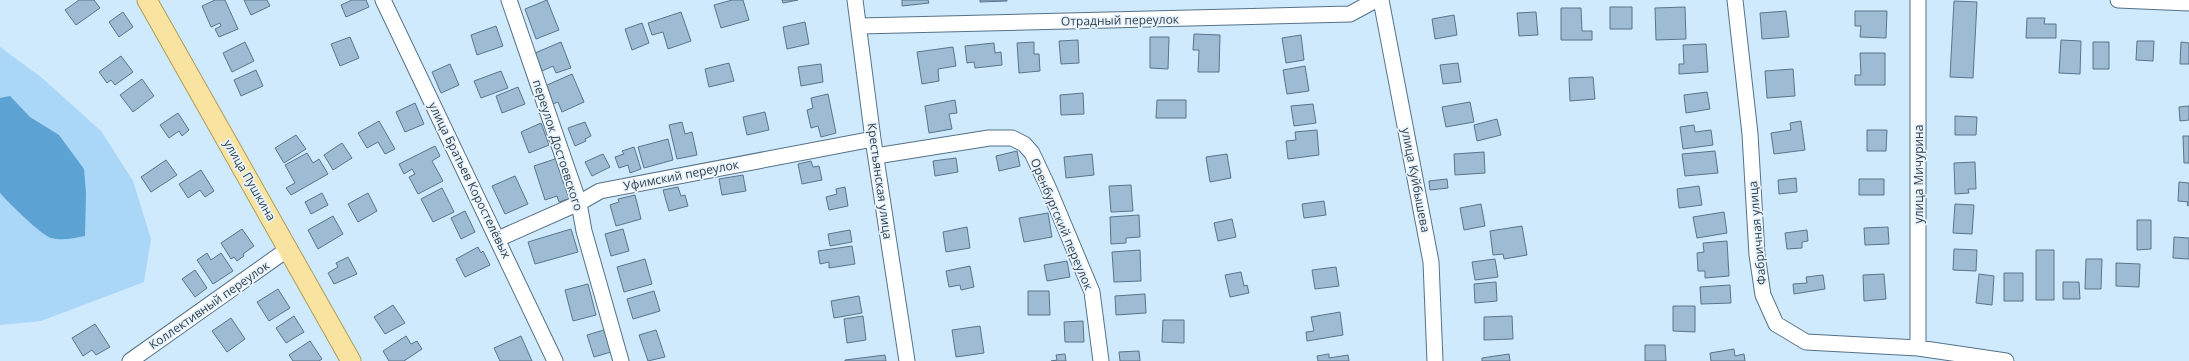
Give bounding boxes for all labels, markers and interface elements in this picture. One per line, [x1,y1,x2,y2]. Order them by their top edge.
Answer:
street label: Отрадный переулок [1061,10,1180,30]
street label: переулок Достоевского [529,77,587,213]
street label: улица Братьев Коростелёвых [425,99,516,262]
street label: Крестьянская улица [863,122,897,240]
street label: улица Мичурина [1910,125,1927,223]
street label: улица Куйбышева [1398,126,1434,234]
street label: улица Пушкина [220,136,280,224]
street label: Уфимский переулок [622,155,741,195]
street label: Оренбургский переулок [1027,156,1098,293]
street label: Фабричная улица [1744,180,1770,286]
street label: Коллективный переулок [145,256,273,353]

